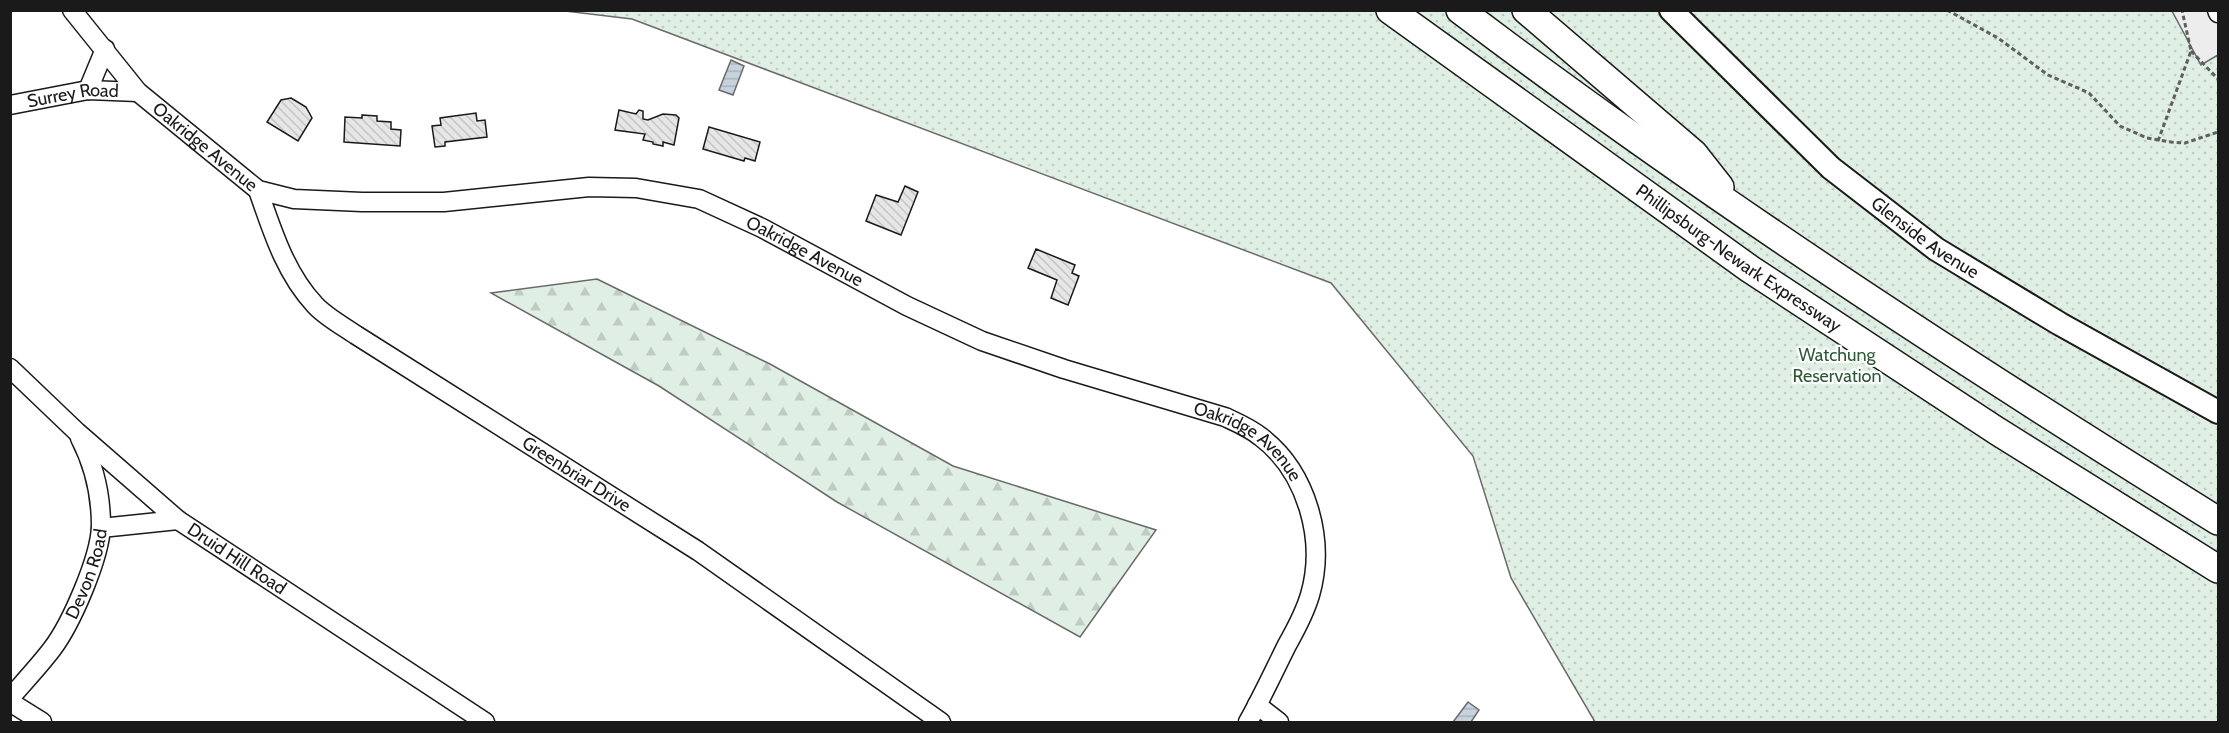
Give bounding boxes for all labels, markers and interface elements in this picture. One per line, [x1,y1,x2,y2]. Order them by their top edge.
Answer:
street label: Surrey Road [25,79,119,112]
street label: Oakridge Avenue [148,97,262,196]
street label: Phillipsburg-Newark Expressway [1632,180,1845,337]
street label: Glenside Avenue [1867,192,1983,283]
street label: Oakridge Avenue [743,211,867,291]
park label: Watchung Reservation [1792,344,1882,387]
street label: Oakridge Avenue [1191,397,1306,485]
street label: Greenbriar Drive [518,432,635,517]
street label: Druid Hill Road [183,518,290,599]
street label: Devon Road [61,527,112,623]

